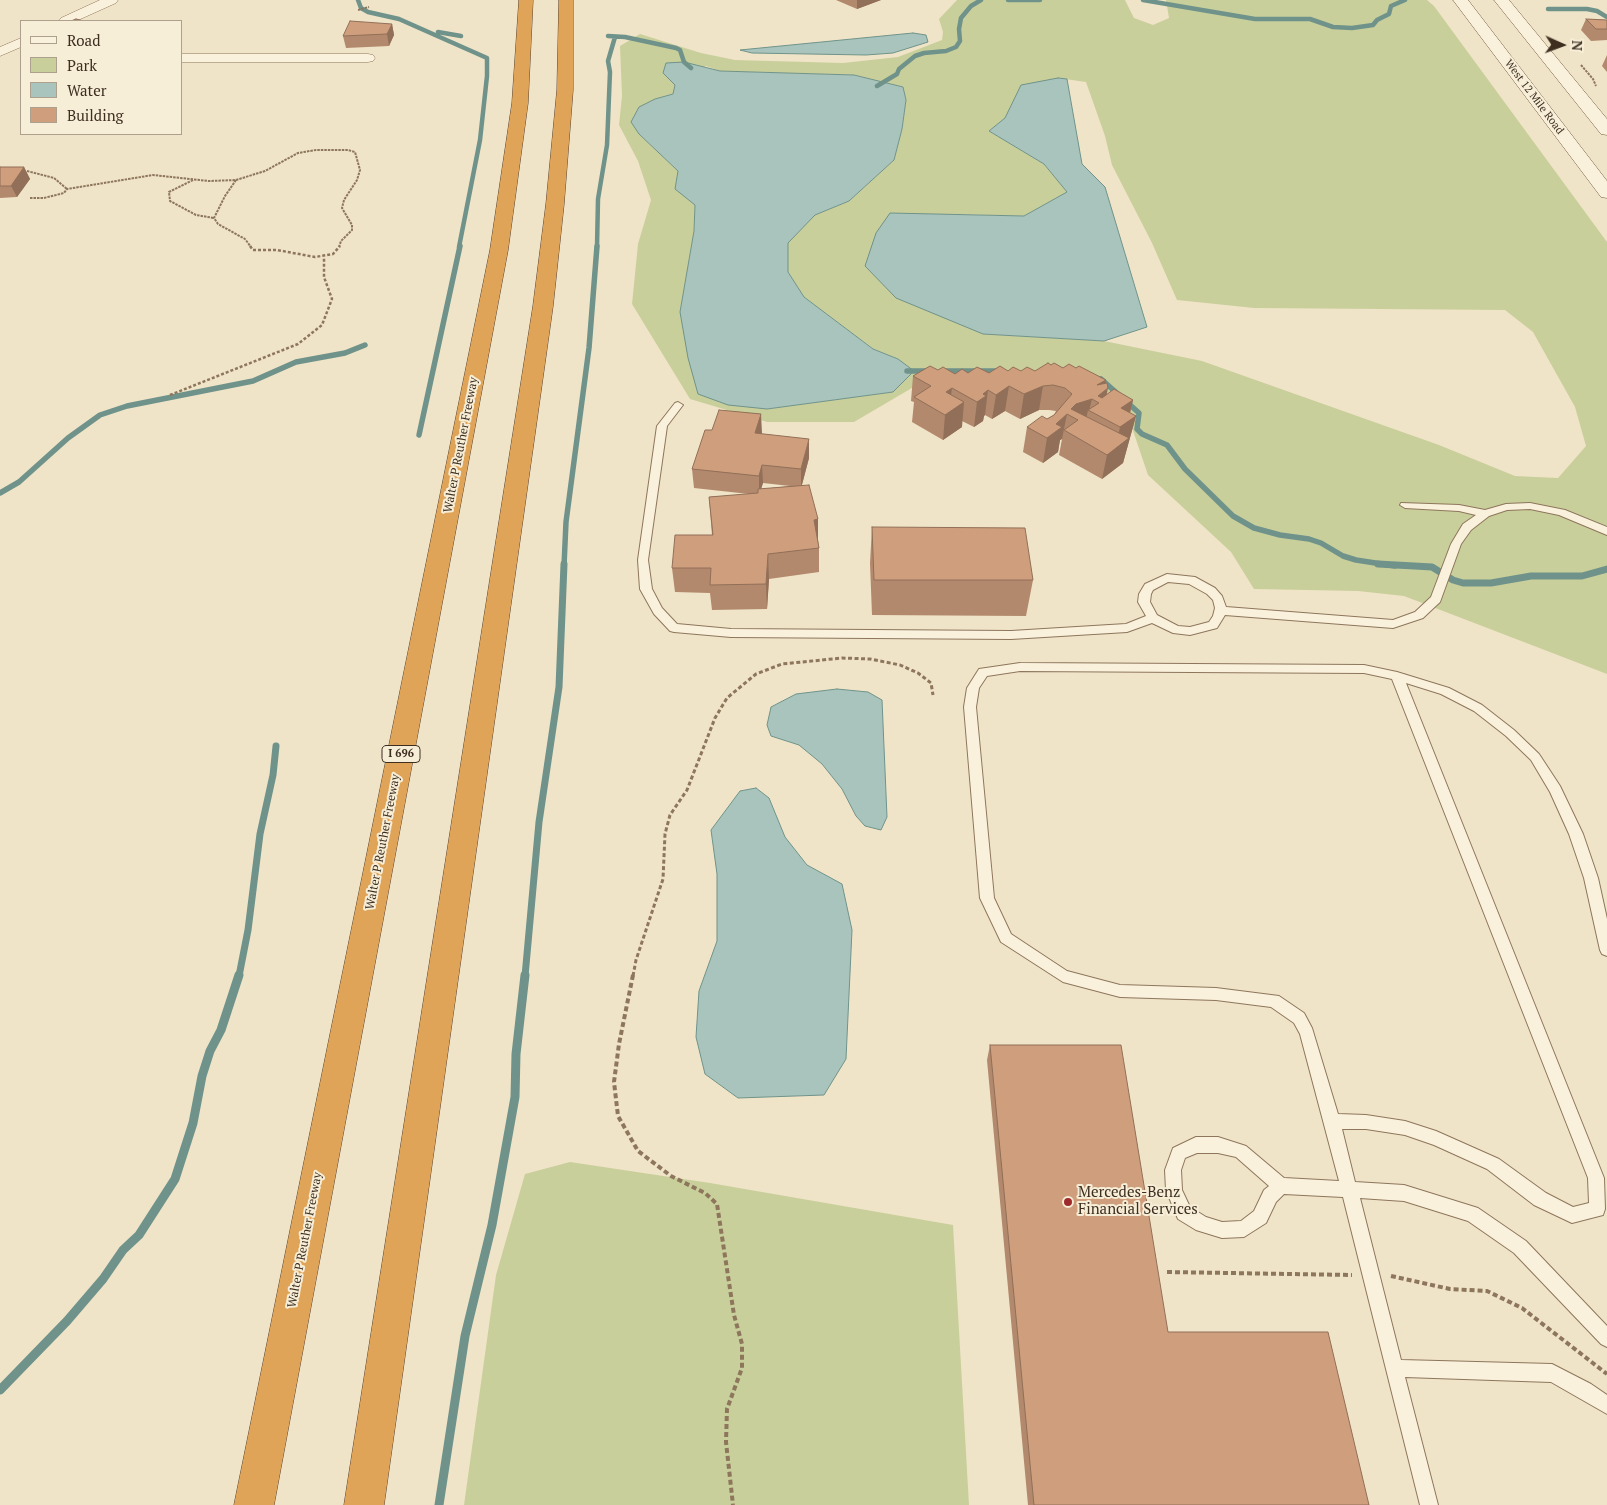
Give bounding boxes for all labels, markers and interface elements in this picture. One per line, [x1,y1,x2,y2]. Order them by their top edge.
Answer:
legend [20,20,182,135]
north arrow [1537,20,1587,70]
text: Road [67,30,100,50]
text: N [1568,40,1587,51]
text: Park [67,55,97,75]
street label: West 12 Mile Road [1502,57,1566,137]
text: Water [67,80,106,100]
text: Building [67,105,124,125]
street label: Walter P Reuther Freeway [441,376,481,514]
road number: I 696 [382,746,420,762]
street label: Walter P Reuther Freeway [363,773,403,911]
street label: Walter P Reuther Freeway [285,1171,325,1309]
place label: Mercedes-Benz Financial Services [1078,1184,1198,1219]
marker: Mercedes-Benz Financial Services [1062,1196,1074,1208]

